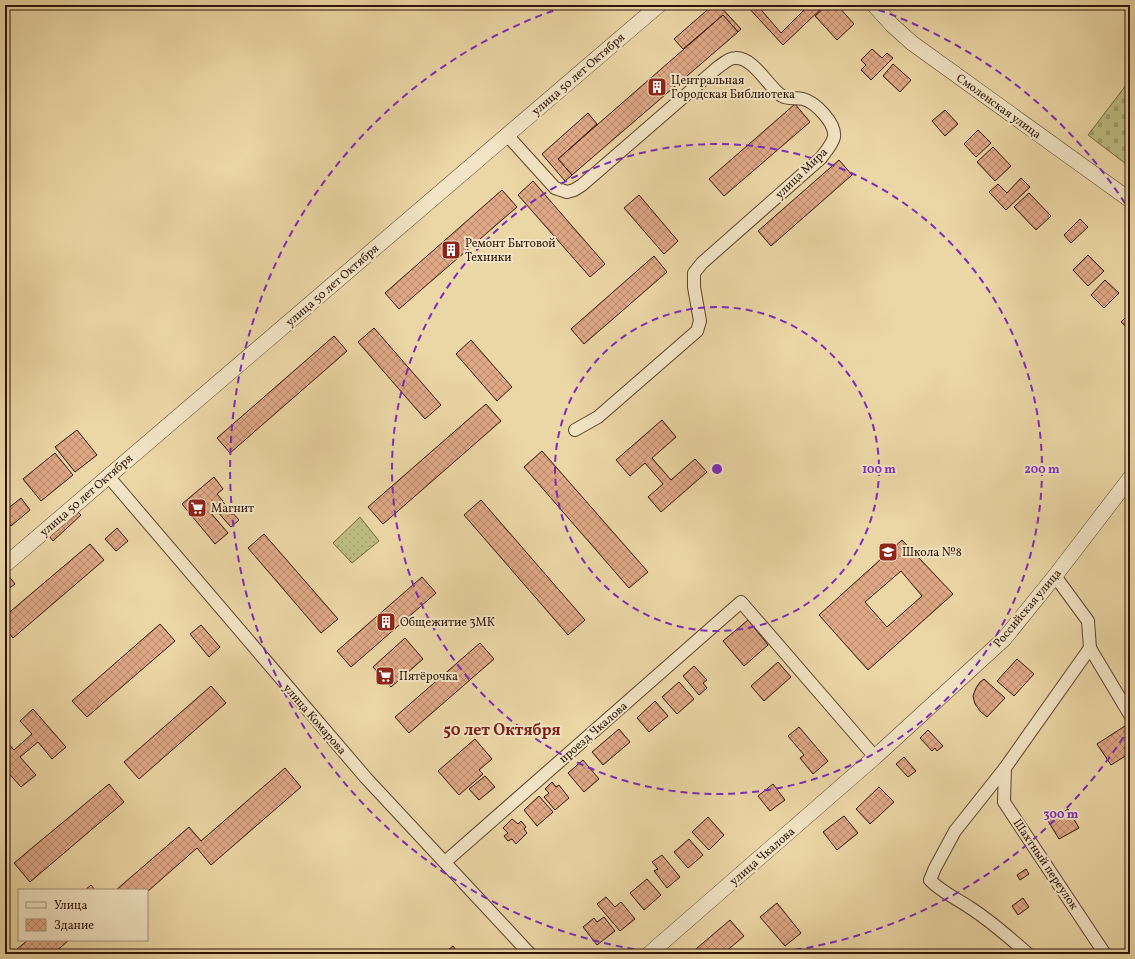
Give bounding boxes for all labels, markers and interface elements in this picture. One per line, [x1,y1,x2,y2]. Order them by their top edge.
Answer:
street label: улица 50 лет Октября [529,30,629,120]
street label: Смоленская улица [953,71,1044,143]
place label: Центральная Городская Библиотека [671,73,795,103]
building icon: Центральная Городская Библиотека [646,76,668,98]
street label: улица Мира [772,145,831,203]
place label: Ремонт Бытовой Техники [465,236,556,266]
building icon: Ремонт Бытовой Техники [440,239,462,261]
street label: улица 50 лет Октября [283,241,383,331]
street label: улица 50 лет Октября [37,451,137,541]
centre of rings [710,462,724,476]
text: 100 m [862,462,896,478]
text: 200 m [1024,462,1060,478]
supermarket icon: Магнит [186,497,208,519]
place label: Магнит [211,501,254,517]
school or university icon: Школа №8 [877,541,899,563]
place label: Школа №8 [902,545,962,561]
street label: Российская улица [990,566,1065,651]
building icon: Общежитие 3МК [375,611,397,633]
place label: Общежитие 3МК [400,615,495,631]
supermarket icon: Пятёрочка [374,665,396,687]
place label: Пятёрочка [399,669,458,685]
street label: улица Комарова [279,681,349,758]
street label: проезд Чкалова [556,698,631,767]
district label: 50 лет Октября [443,720,561,742]
text: 300 m [1044,807,1079,823]
street label: Шахтный переулок [1009,816,1082,914]
street label: улица Чкалова [727,824,799,890]
legend [18,889,148,941]
text: Улица [54,898,87,914]
text: Здание [54,918,94,934]

